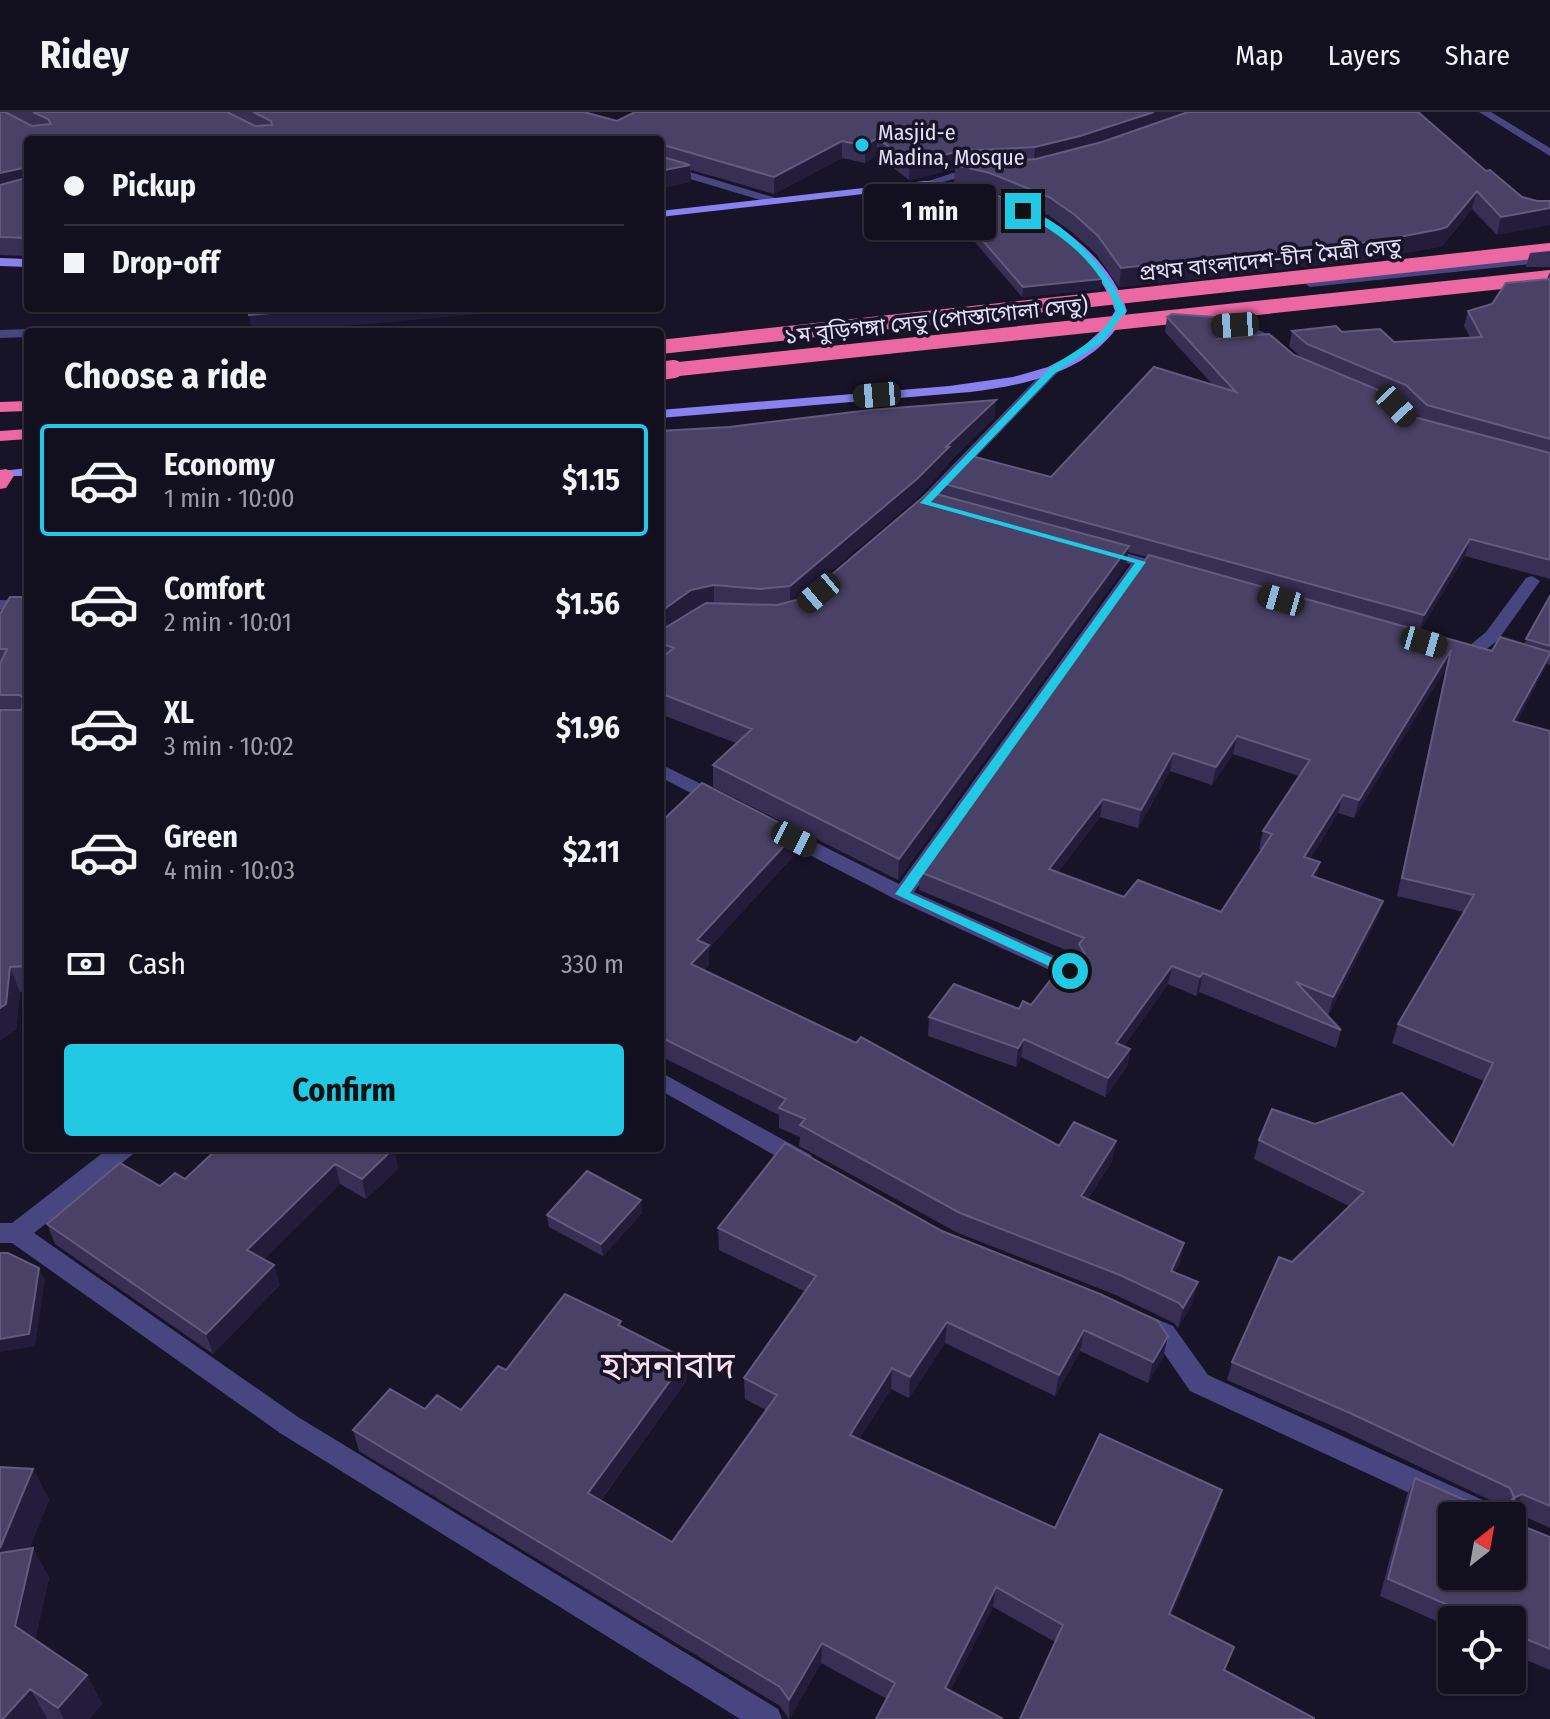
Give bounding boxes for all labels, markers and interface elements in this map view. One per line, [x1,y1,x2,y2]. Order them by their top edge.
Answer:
text: Ridey [40,32,129,78]
text: Map [1235,39,1284,72]
text: Layers [1328,39,1401,72]
text: Share [1445,39,1510,72]
place label: Masjid-e Madina, Mosque [878,119,1025,171]
marker: Masjid-e Madina, Mosque [853,136,871,154]
text: Pickup [112,168,196,204]
callout: 1 min [863,183,995,239]
route end [1005,193,1041,229]
text: 1 min [902,196,958,227]
street label: প্রথম বাংলাদেশ-চীন মৈত্রী সেতু [1138,232,1403,287]
text: Drop-off [112,245,219,281]
street label: ১ম বুড়িগঙ্গা সেতু (পোস্তাগোলা সেতু) [783,291,1089,350]
car [1210,311,1260,339]
text: Choose a ride [64,354,267,398]
car [1371,380,1421,432]
car [852,381,902,409]
icon: car [68,444,140,516]
text: Economy [164,447,275,483]
text: $1.15 [562,462,620,498]
text: 1 min · 10:00 [164,483,295,514]
icon: car [68,568,140,640]
car [793,568,845,618]
text: Comfort [164,571,265,607]
car [1255,582,1307,618]
text: $1.56 [556,586,620,622]
text: 2 min · 10:01 [164,607,292,638]
car [1398,624,1450,660]
icon: car [68,692,140,764]
text: XL [164,695,194,731]
text: $1.96 [556,710,620,746]
text: 3 min · 10:02 [164,731,294,762]
icon: car [68,816,140,888]
car [767,817,821,861]
text: Green [164,819,238,855]
text: $2.11 [563,834,620,870]
text: 4 min · 10:03 [164,855,295,886]
icon: cash [64,942,108,986]
text: Cash [128,946,186,982]
text: 330 m [561,949,624,980]
route start [1052,953,1088,989]
button: Confirm [64,1044,624,1136]
district label: হাসনাবাদ [600,1344,736,1388]
north arrow [1438,1502,1526,1590]
map controls [1438,1502,1526,1694]
button: locate [1438,1606,1526,1694]

